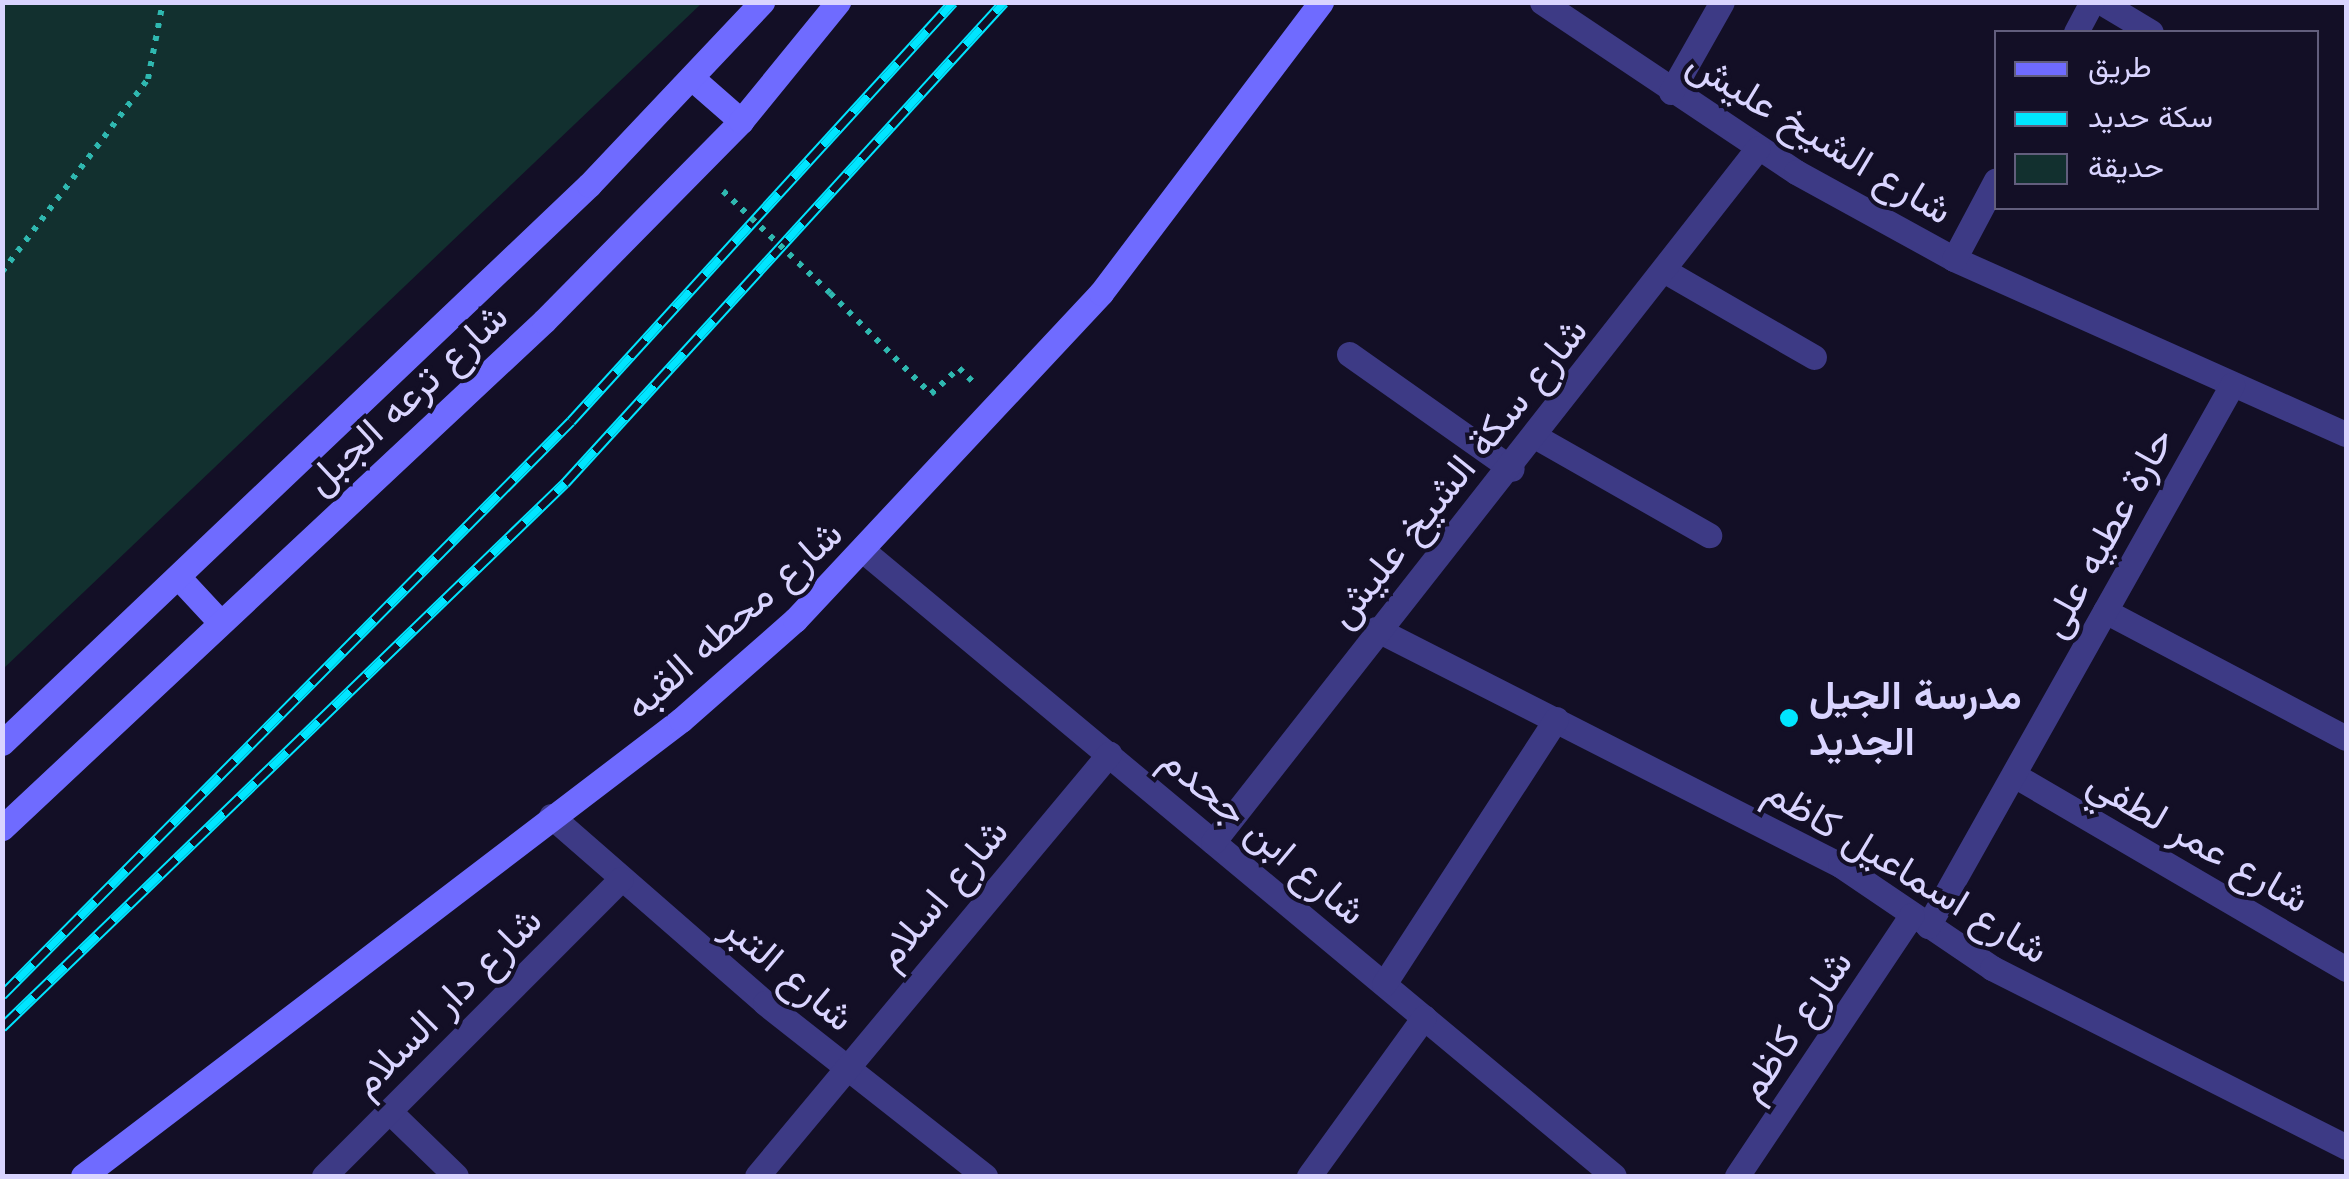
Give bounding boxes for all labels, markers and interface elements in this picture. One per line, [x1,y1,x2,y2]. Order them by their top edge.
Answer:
legend [1994,30,2319,210]
street label: شارع الشيخ عليش [1679,38,1961,234]
text: طريق [2088,45,2152,88]
text: سكة حديد [2088,95,2213,138]
text: حديقة [2088,145,2164,188]
street label: شارع ترعه الجبل [295,292,517,504]
street label: شارع سكة الشيخ عليش [1317,307,1597,637]
street label: حارة عطيه على [2029,418,2183,646]
street label: شارع محطه القبه [614,509,852,729]
place label: مدرسة الجيل الجديد [1809,671,2022,765]
marker: مدرسة الجيل الجديد [1778,707,1800,729]
street label: شارع ابن جحدم [1151,735,1377,935]
street label: شارع عمر لطفي [2080,757,2318,923]
street label: شارع اسماعيل كاظم [1757,767,2057,973]
street label: شارع اسلام [864,808,1018,978]
street label: شارع دار السلام [341,896,551,1106]
street label: شارع التبر [713,903,865,1041]
street label: شارع كاظم [1726,940,1862,1110]

